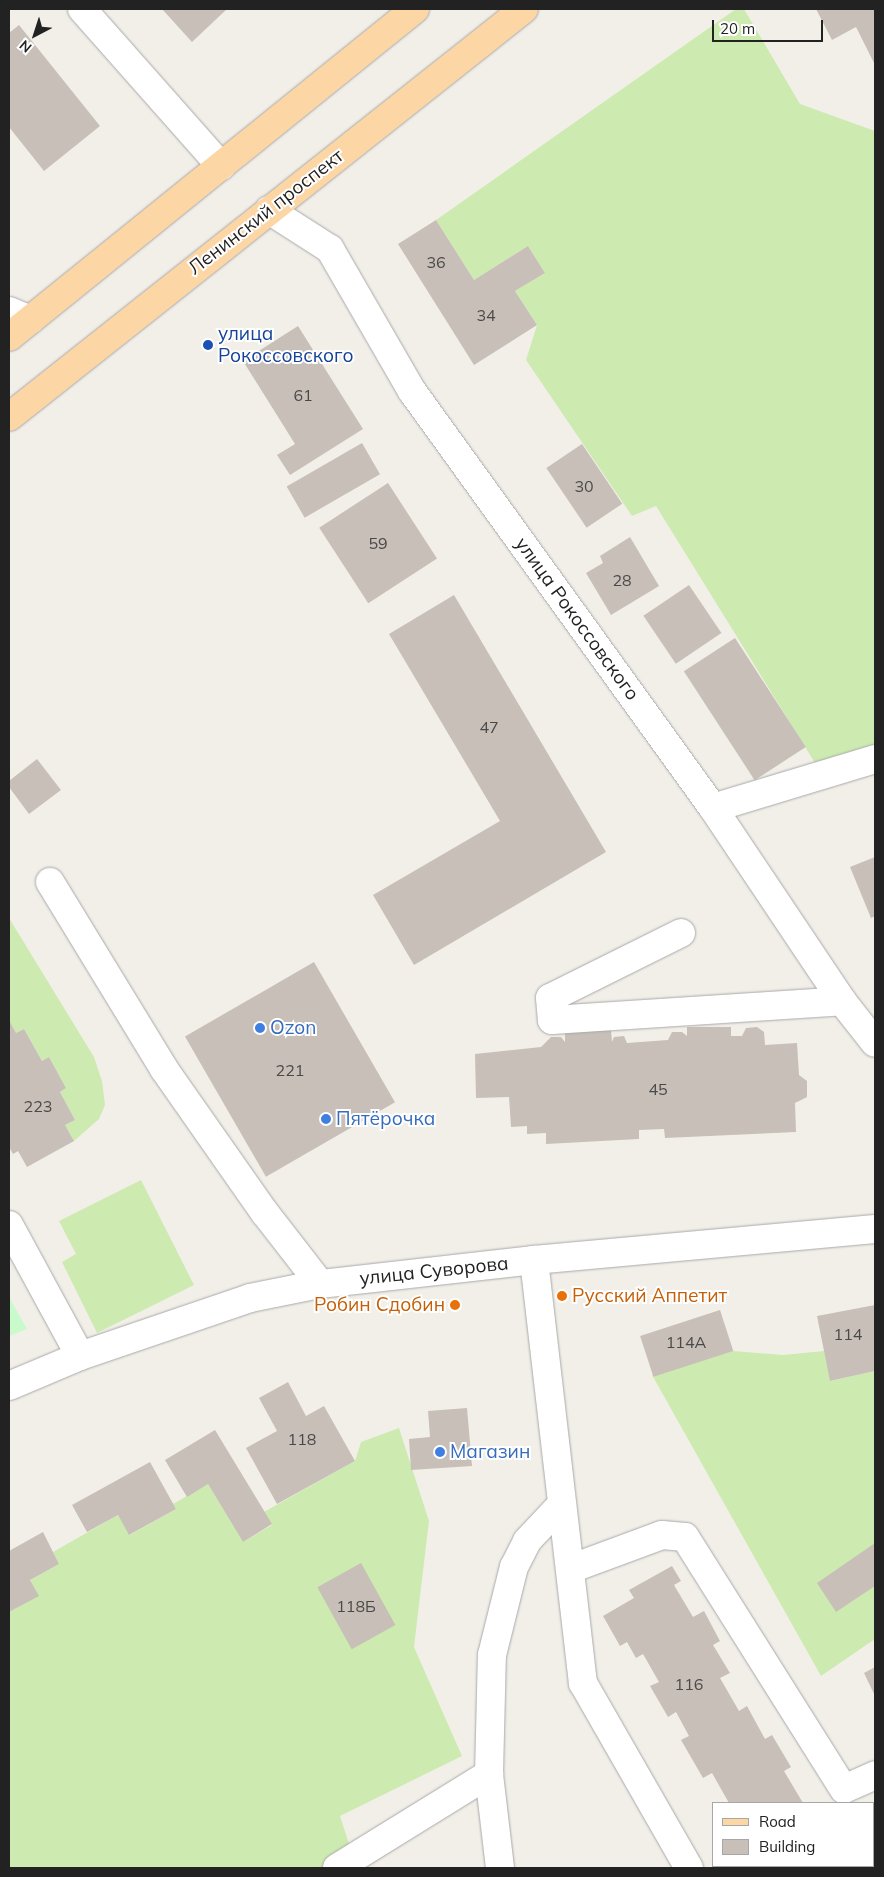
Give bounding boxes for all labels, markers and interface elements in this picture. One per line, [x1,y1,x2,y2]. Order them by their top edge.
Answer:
north arrow [10,10,60,60]
scale bar [714,10,825,42]
text: 20 m [720,19,755,38]
text: N [16,36,35,57]
street label: Ленинский проспект [184,144,348,280]
house number: 36 [426,252,446,272]
house number: 34 [476,305,496,325]
place label: улица Рокоссовского [218,323,354,367]
marker: улица Рокоссовского [202,339,214,351]
house number: 61 [293,385,313,405]
house number: 30 [574,476,594,496]
house number: 59 [368,533,388,553]
street label: улица Рокоссовского [510,533,644,705]
house number: 28 [612,570,632,590]
house number: 47 [479,717,499,737]
place label: Ozon [270,1017,316,1039]
marker: Ozon [254,1022,266,1034]
house number: 221 [276,1060,304,1080]
house number: 45 [648,1079,668,1099]
house number: 223 [24,1096,52,1116]
place label: Пятёрочка [336,1108,435,1130]
marker: Пятёрочка [320,1113,332,1125]
street label: улица Суворова [358,1252,510,1290]
place label: Русский Аппетит [572,1285,727,1307]
marker: Русский Аппетит [556,1290,568,1302]
place label: Робин Сдобин [314,1294,445,1316]
marker: Робин Сдобин [449,1299,461,1311]
house number: 114 [834,1324,862,1344]
house number: 114А [666,1332,706,1352]
house number: 118 [288,1429,316,1449]
place label: Магазин [450,1441,530,1463]
marker: Магазин [434,1446,446,1458]
house number: 118Б [336,1596,376,1616]
house number: 116 [675,1674,703,1694]
legend [712,1802,874,1867]
text: Road [759,1812,796,1831]
text: Building [759,1837,815,1856]

